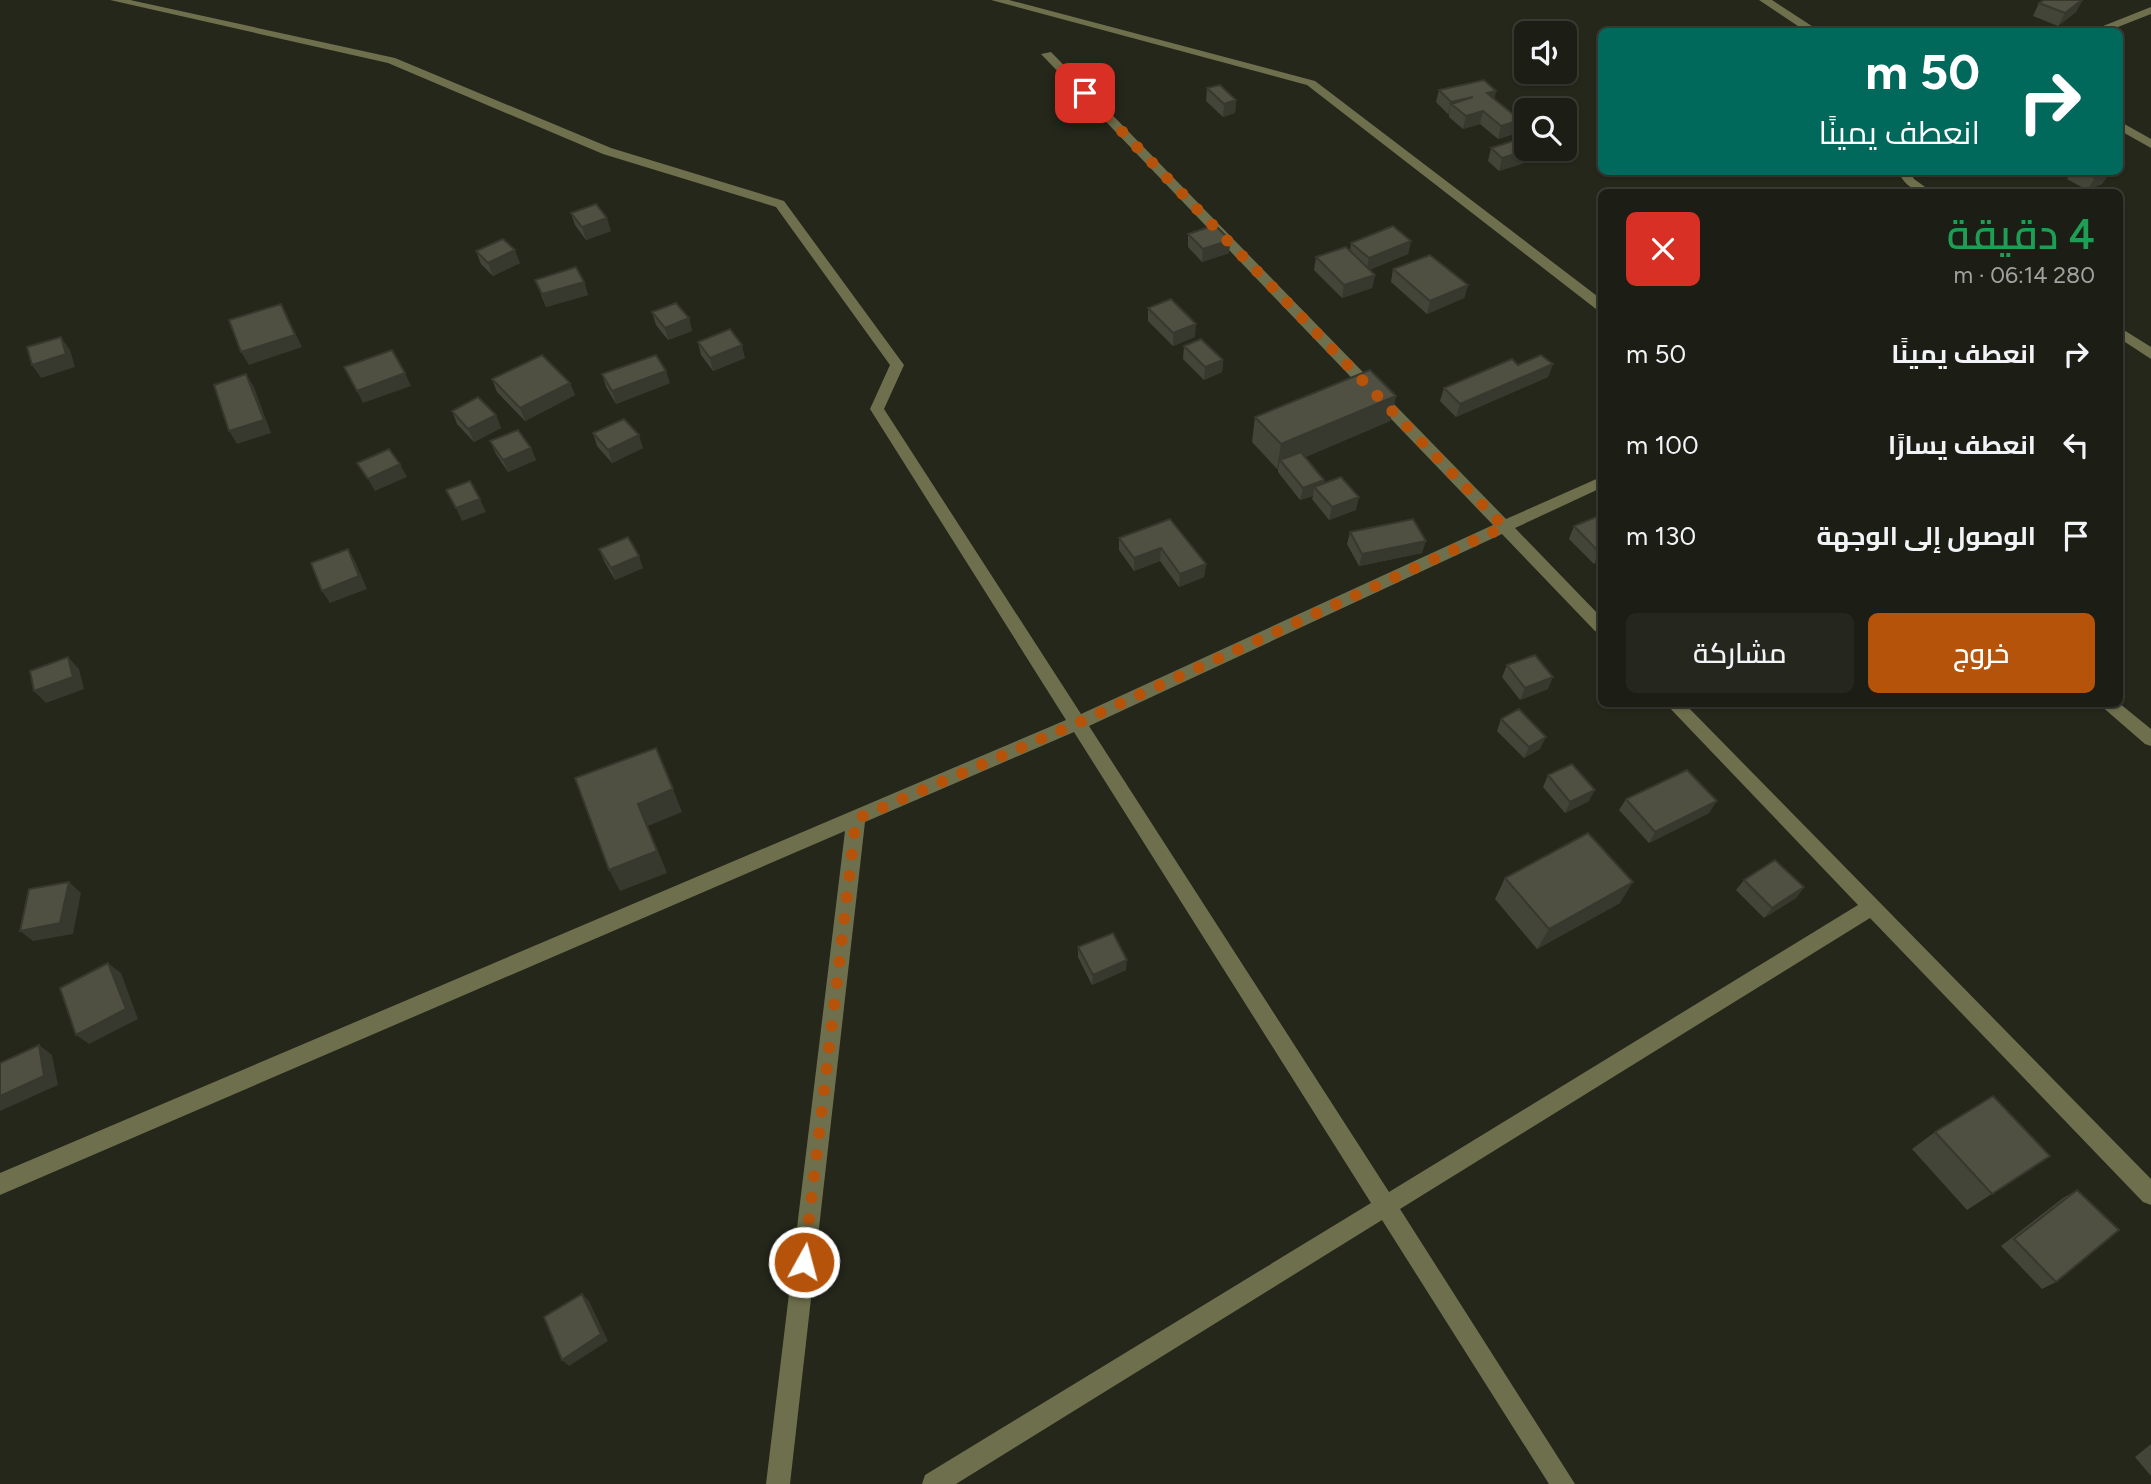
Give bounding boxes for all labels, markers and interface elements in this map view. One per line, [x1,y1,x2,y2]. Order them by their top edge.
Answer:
map controls [1514,21,1577,161]
button: sound [1514,21,1577,84]
text: 50 m [1865,42,1980,101]
icon: right [2004,56,2095,147]
pin [1055,63,1115,123]
icon: arrive [1066,74,1104,112]
button: search [1514,98,1577,161]
text: انعطف يمينًا [1818,114,1980,152]
text: 4 دقيقة [1947,209,2095,260]
button: close [1626,212,1700,286]
text: 280 m · 06:14 [1953,261,2095,289]
icon: right [2057,335,2095,373]
text: 50 m [1626,338,1686,370]
text: انعطف يمينًا [1891,338,2036,370]
icon: left [2057,426,2095,464]
text: 100 m [1626,429,1699,461]
text: انعطف يسارًا [1888,429,2036,461]
icon: arrive [2057,517,2095,555]
text: 130 m [1626,520,1696,552]
text: الوصول إلى الوجهة [1816,520,2036,552]
button: مشاركة [1626,613,1854,693]
button: خروج [1868,613,2095,693]
position arrow [767,1225,841,1299]

